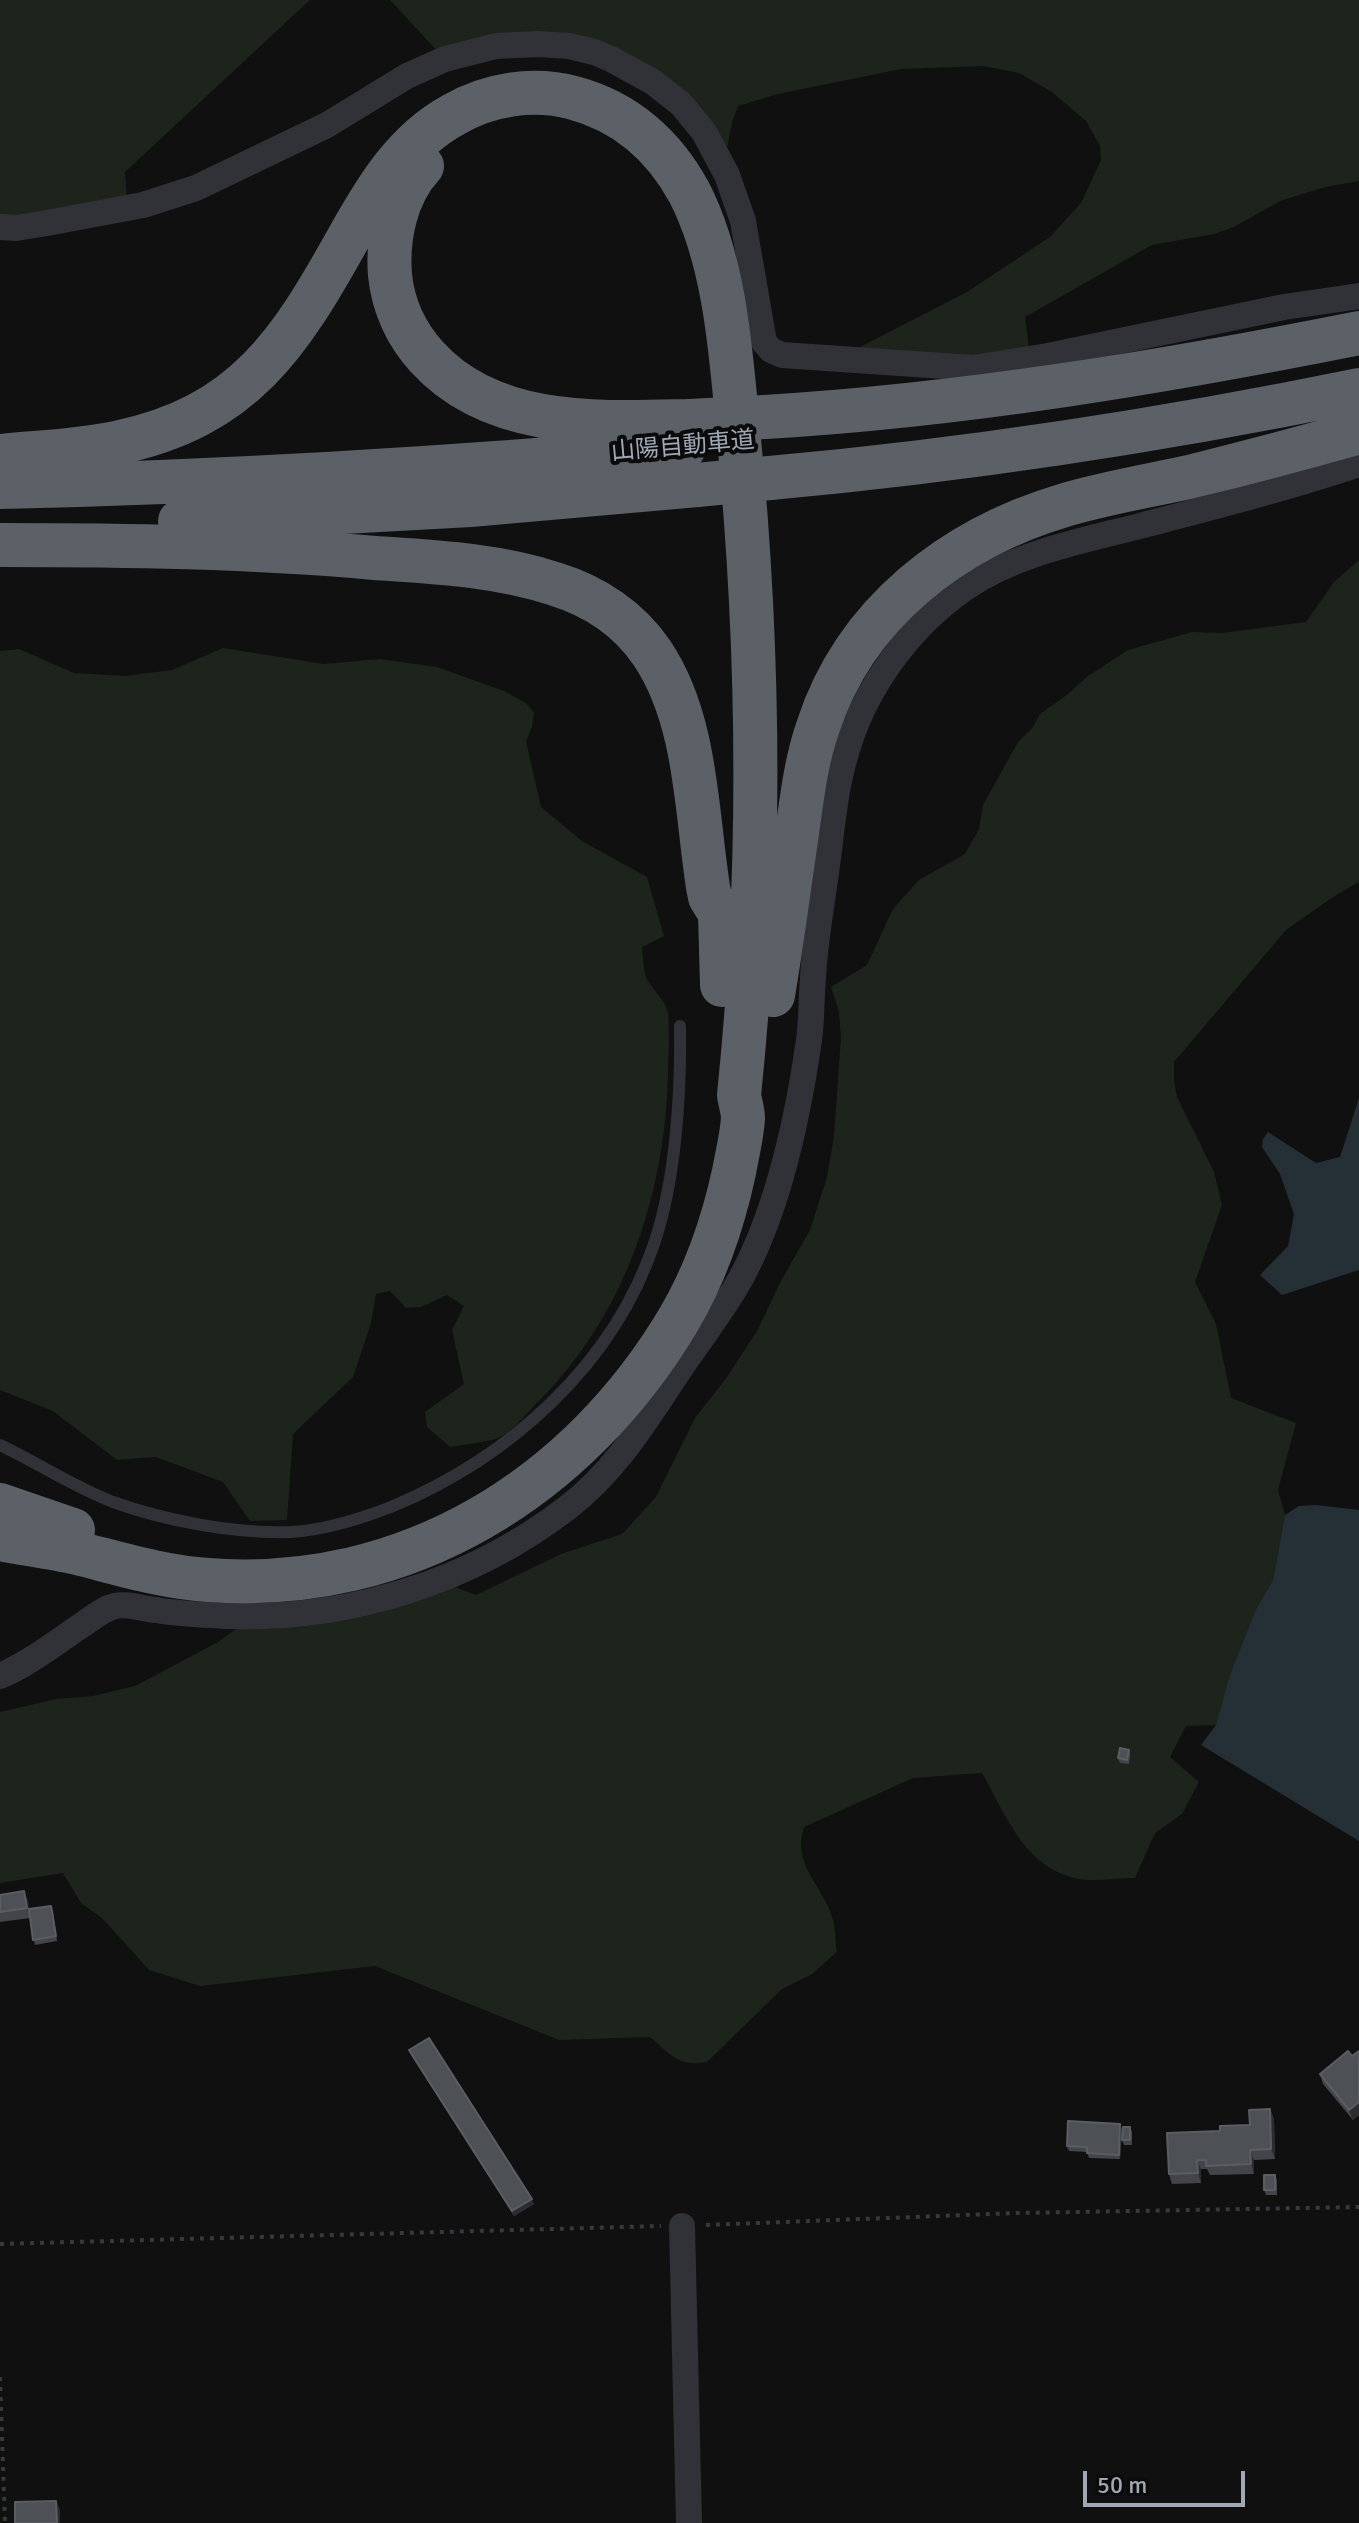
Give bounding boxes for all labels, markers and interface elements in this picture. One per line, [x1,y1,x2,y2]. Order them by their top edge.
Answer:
street label: 山陽自動車道 [610,426,756,468]
scale bar [1087,2455,1249,2505]
text: 50 m [1097,2470,1147,2500]

